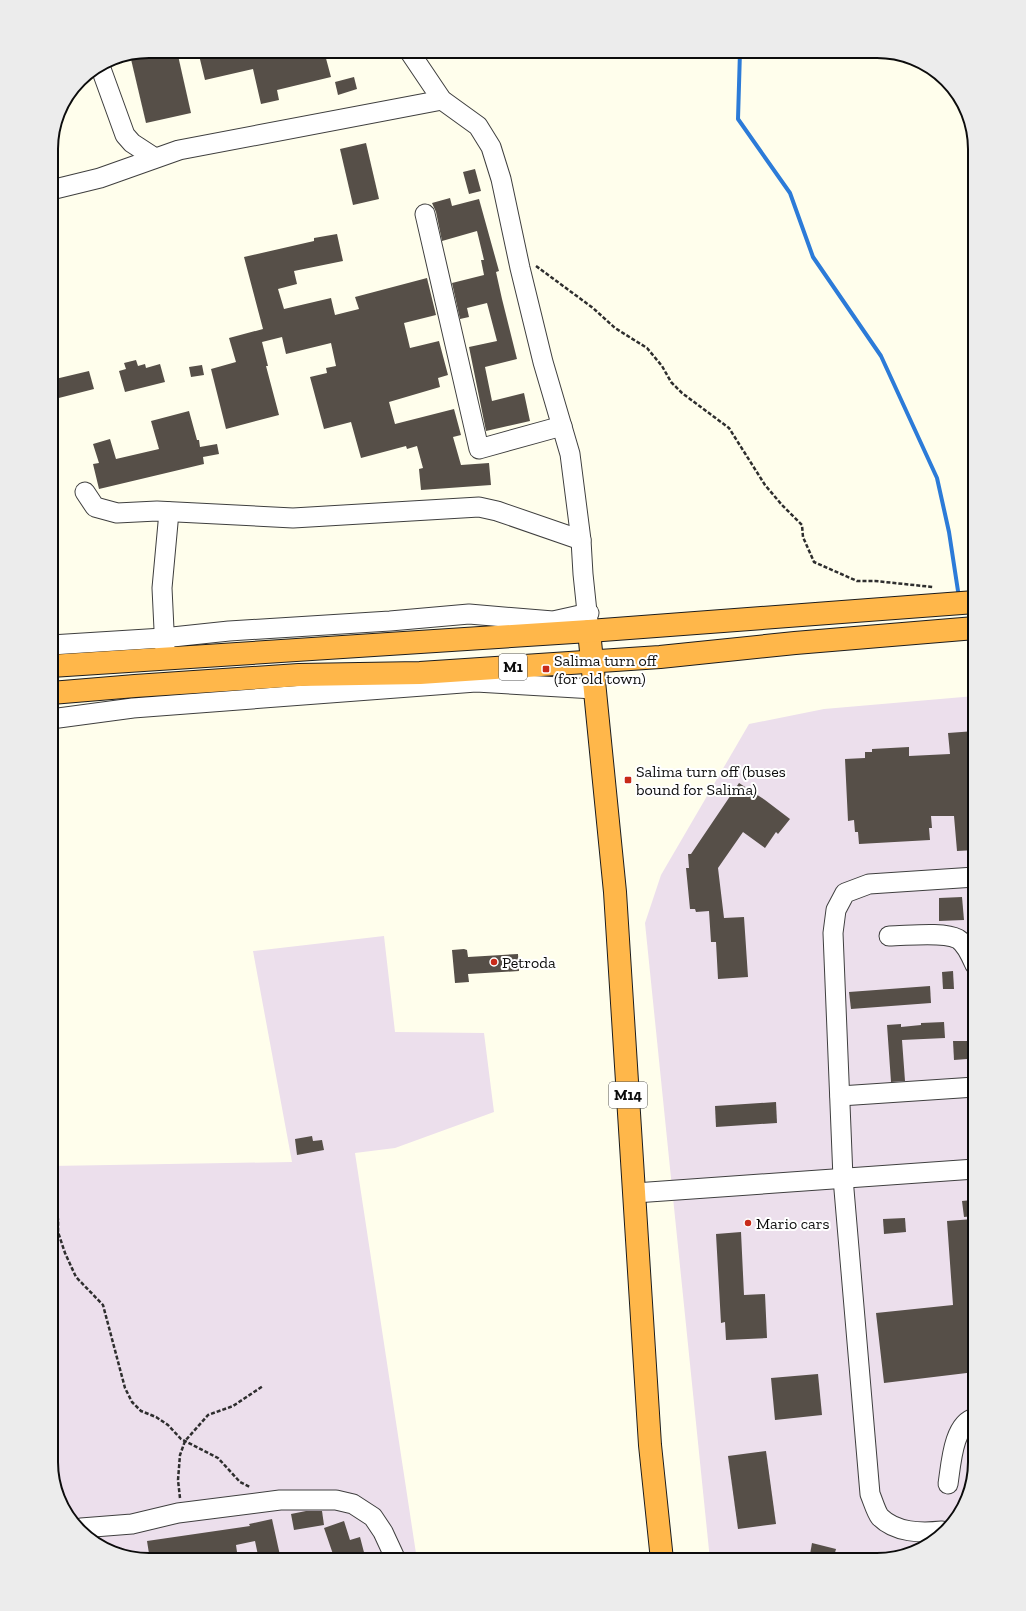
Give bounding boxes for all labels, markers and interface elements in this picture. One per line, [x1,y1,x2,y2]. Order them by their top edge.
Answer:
place label: Salima turn off (for old town) [554,651,658,688]
road number: M1 [499,654,527,680]
marker: Salima turn off (for old town) [541,664,551,674]
place label: Salima turn off (buses bound for Salima) [635,762,786,799]
marker: Salima turn off (buses bound for Salima) [623,775,633,785]
place label: Petroda [502,953,556,972]
marker: Petroda [489,957,499,967]
road number: M14 [609,1082,647,1108]
place label: Mario cars [756,1214,830,1233]
marker: Mario cars [743,1218,753,1228]

